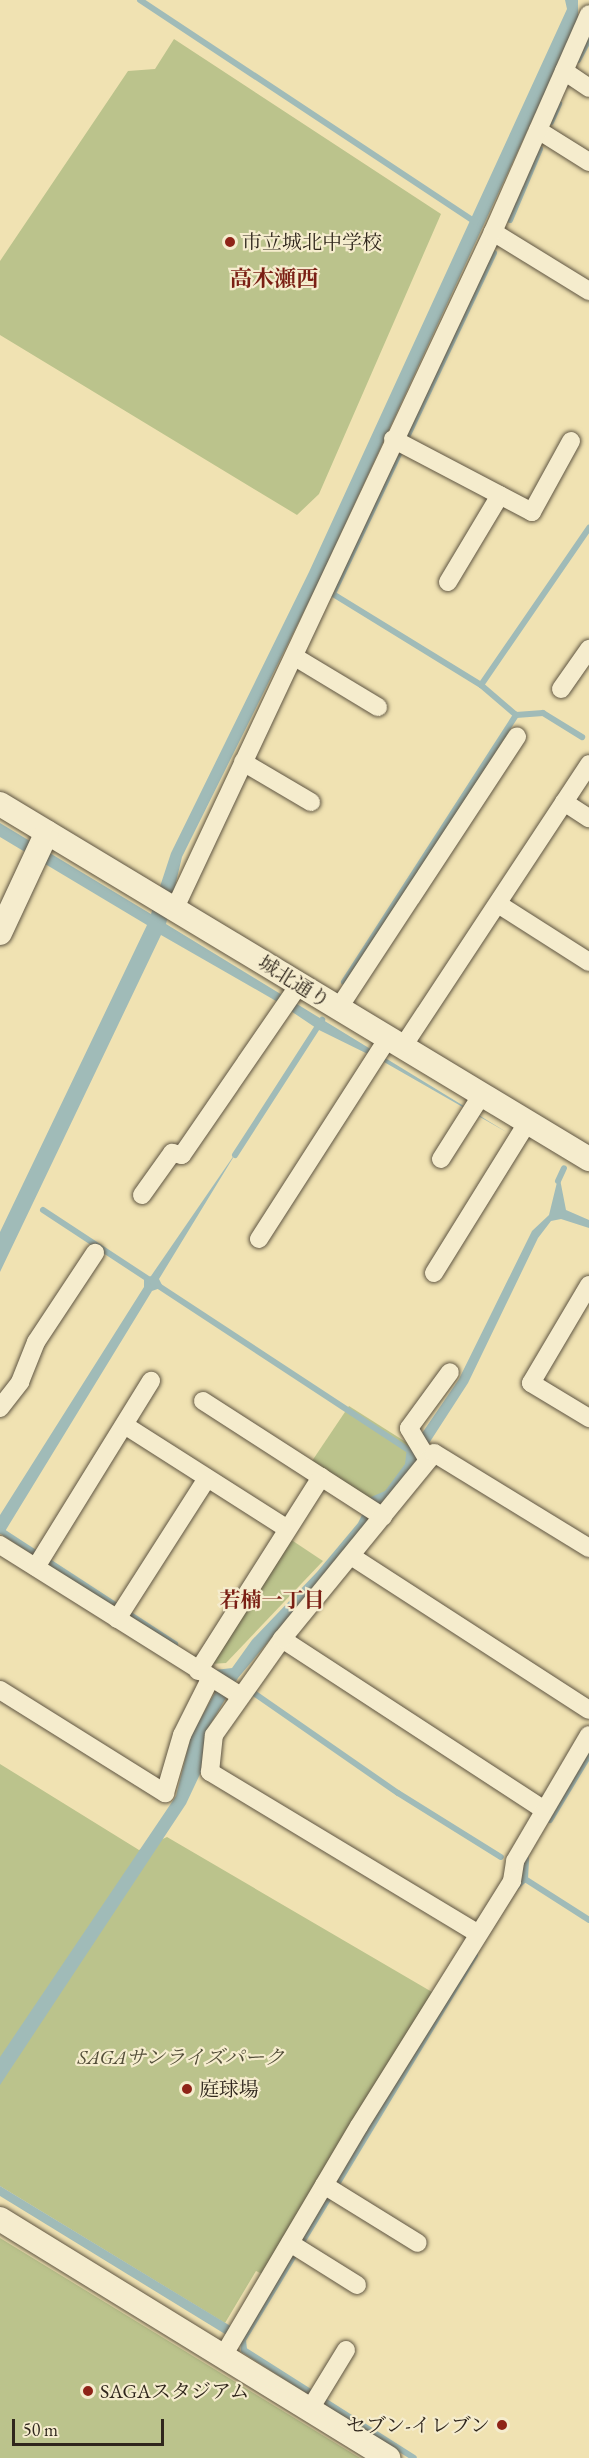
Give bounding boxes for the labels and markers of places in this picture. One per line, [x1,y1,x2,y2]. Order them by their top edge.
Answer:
place label: 市立城北中学校 [242,230,382,254]
marker: 市立城北中学校 [223,235,237,249]
place label: 庭球場 [199,2077,259,2101]
marker: 庭球場 [180,2082,194,2096]
place label: SAGAスタジアム [100,2379,251,2403]
marker: SAGAスタジアム [81,2384,95,2398]
place label: セブン-イレブン [345,2413,490,2437]
marker: セブン-イレブン [495,2418,509,2432]

